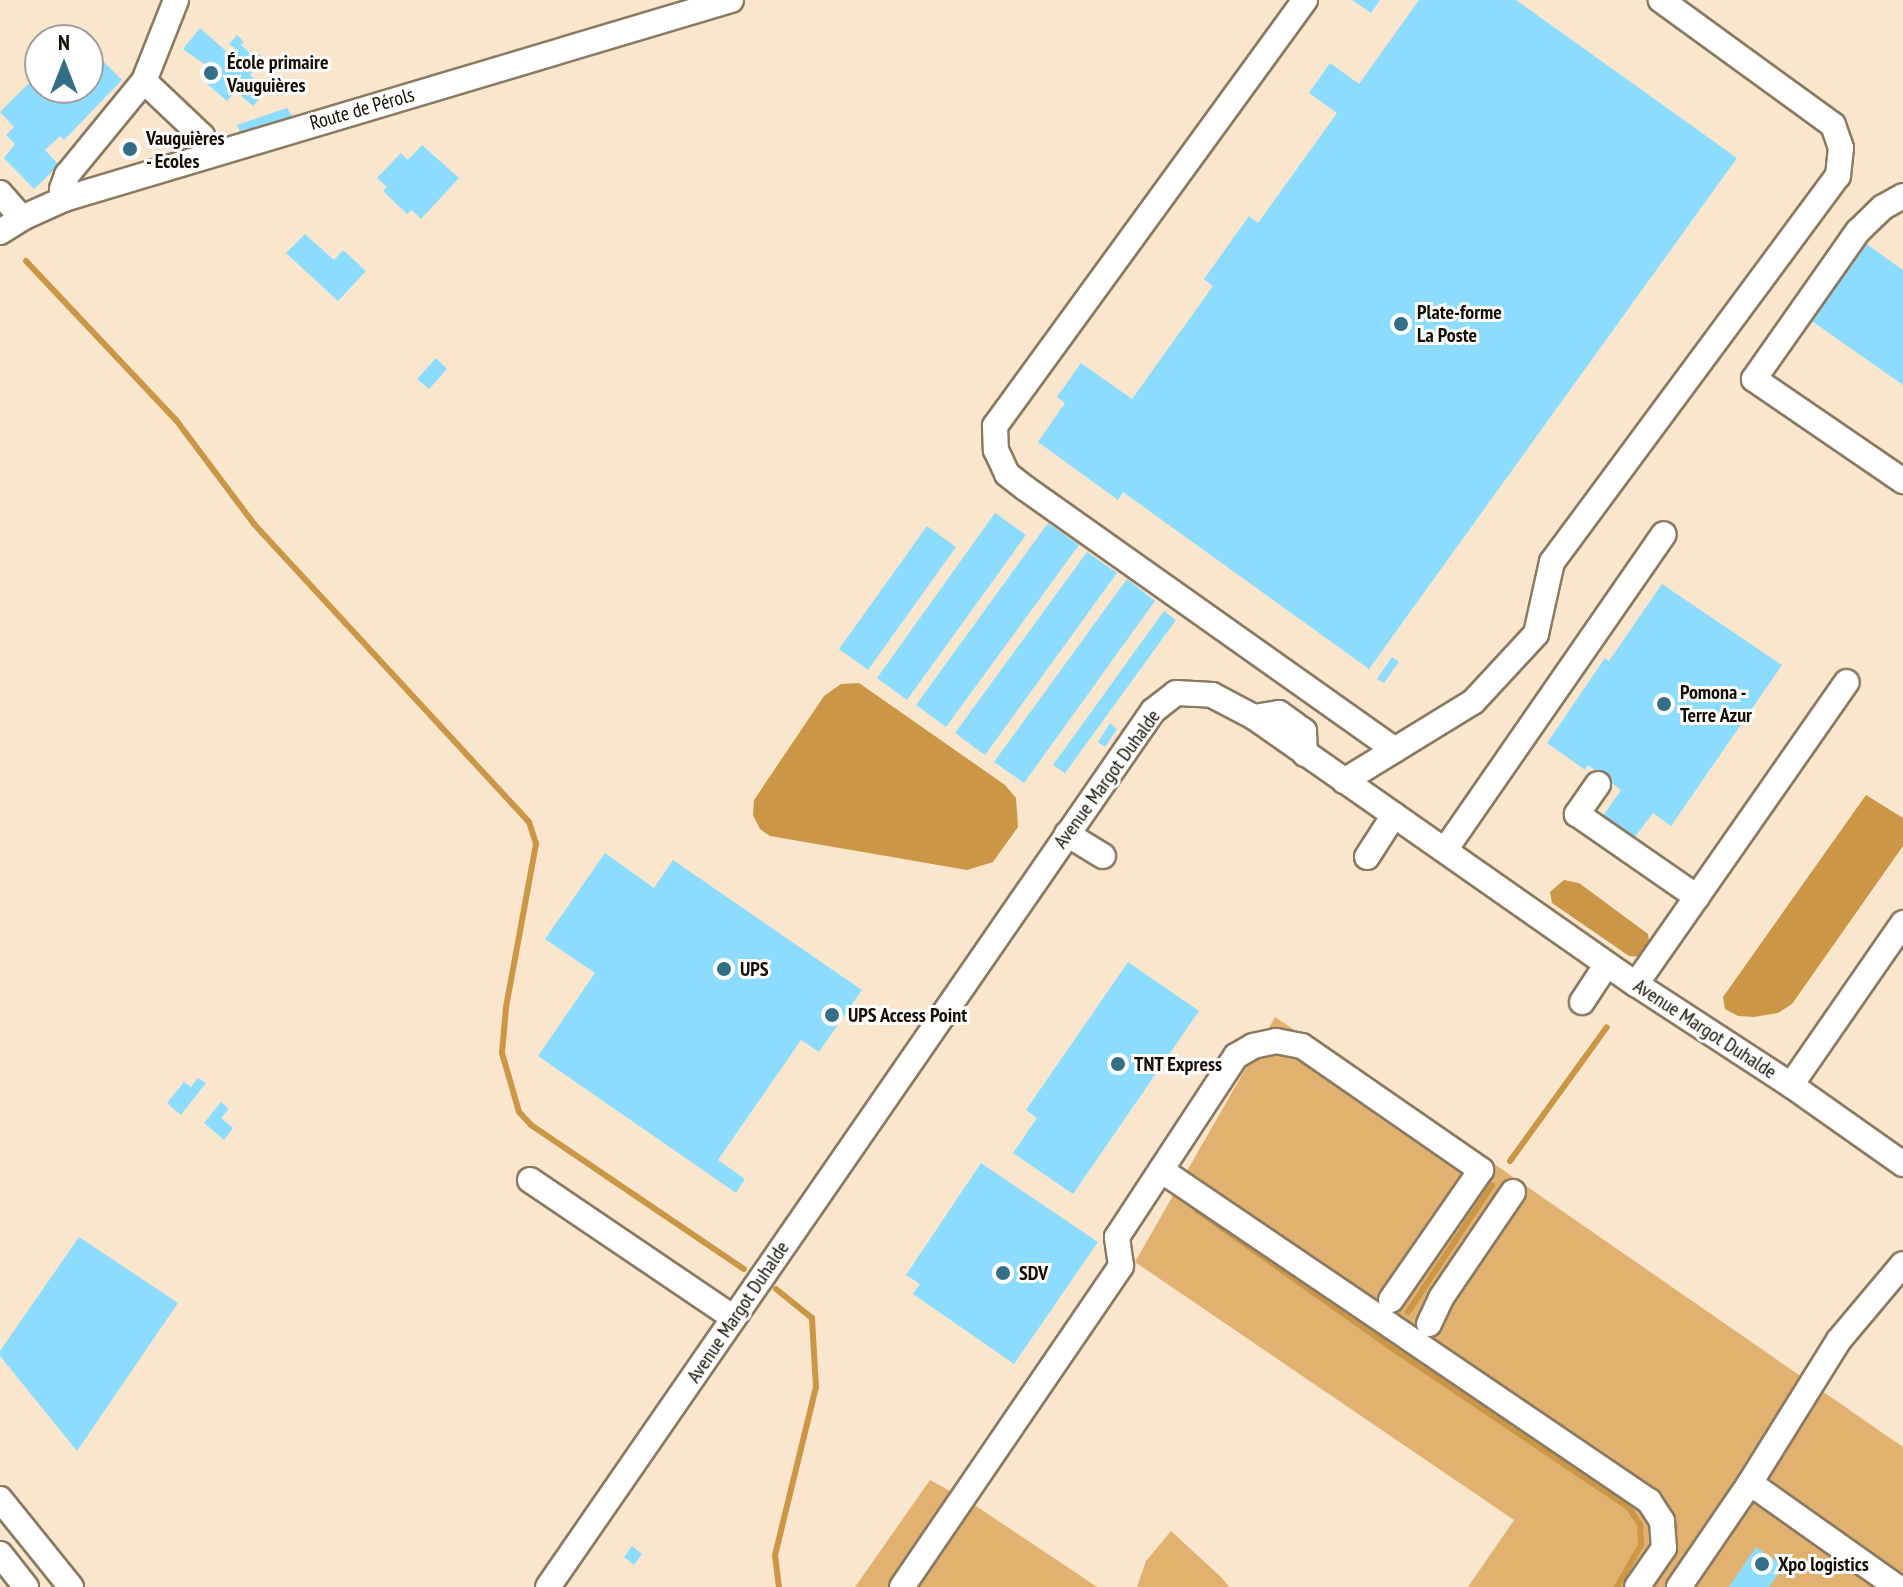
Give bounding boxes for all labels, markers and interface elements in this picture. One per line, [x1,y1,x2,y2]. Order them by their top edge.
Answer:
north arrow [24,24,104,104]
text: N [58,28,70,56]
place label: École primaire Vauguières [227,50,328,97]
marker: École primaire Vauguières [202,64,220,82]
street label: Route de Pérols [307,83,417,135]
place label: Vauguières - Ecoles [146,126,225,173]
marker: Vauguières - Ecoles [121,140,139,158]
place label: Plate-forme La Poste [1417,300,1502,347]
marker: Plate-forme La Poste [1392,315,1410,333]
place label: Pomona - Terre Azur [1680,680,1753,727]
marker: Pomona - Terre Azur [1655,695,1673,713]
street label: Avenue Margot Duhalde [1049,705,1165,853]
place label: UPS [740,957,769,981]
marker: UPS [715,960,733,978]
street label: Avenue Margot Duhalde [1629,974,1781,1084]
place label: UPS Access Point [848,1003,968,1027]
marker: UPS Access Point [823,1006,841,1024]
place label: TNT Express [1134,1052,1223,1076]
marker: TNT Express [1109,1055,1127,1073]
street label: Avenue Margot Duhalde [682,1237,794,1387]
place label: SDV [1019,1261,1048,1285]
marker: SDV [994,1264,1012,1282]
place label: Xpo logistics [1778,1552,1869,1576]
marker: Xpo logistics [1753,1555,1771,1573]

